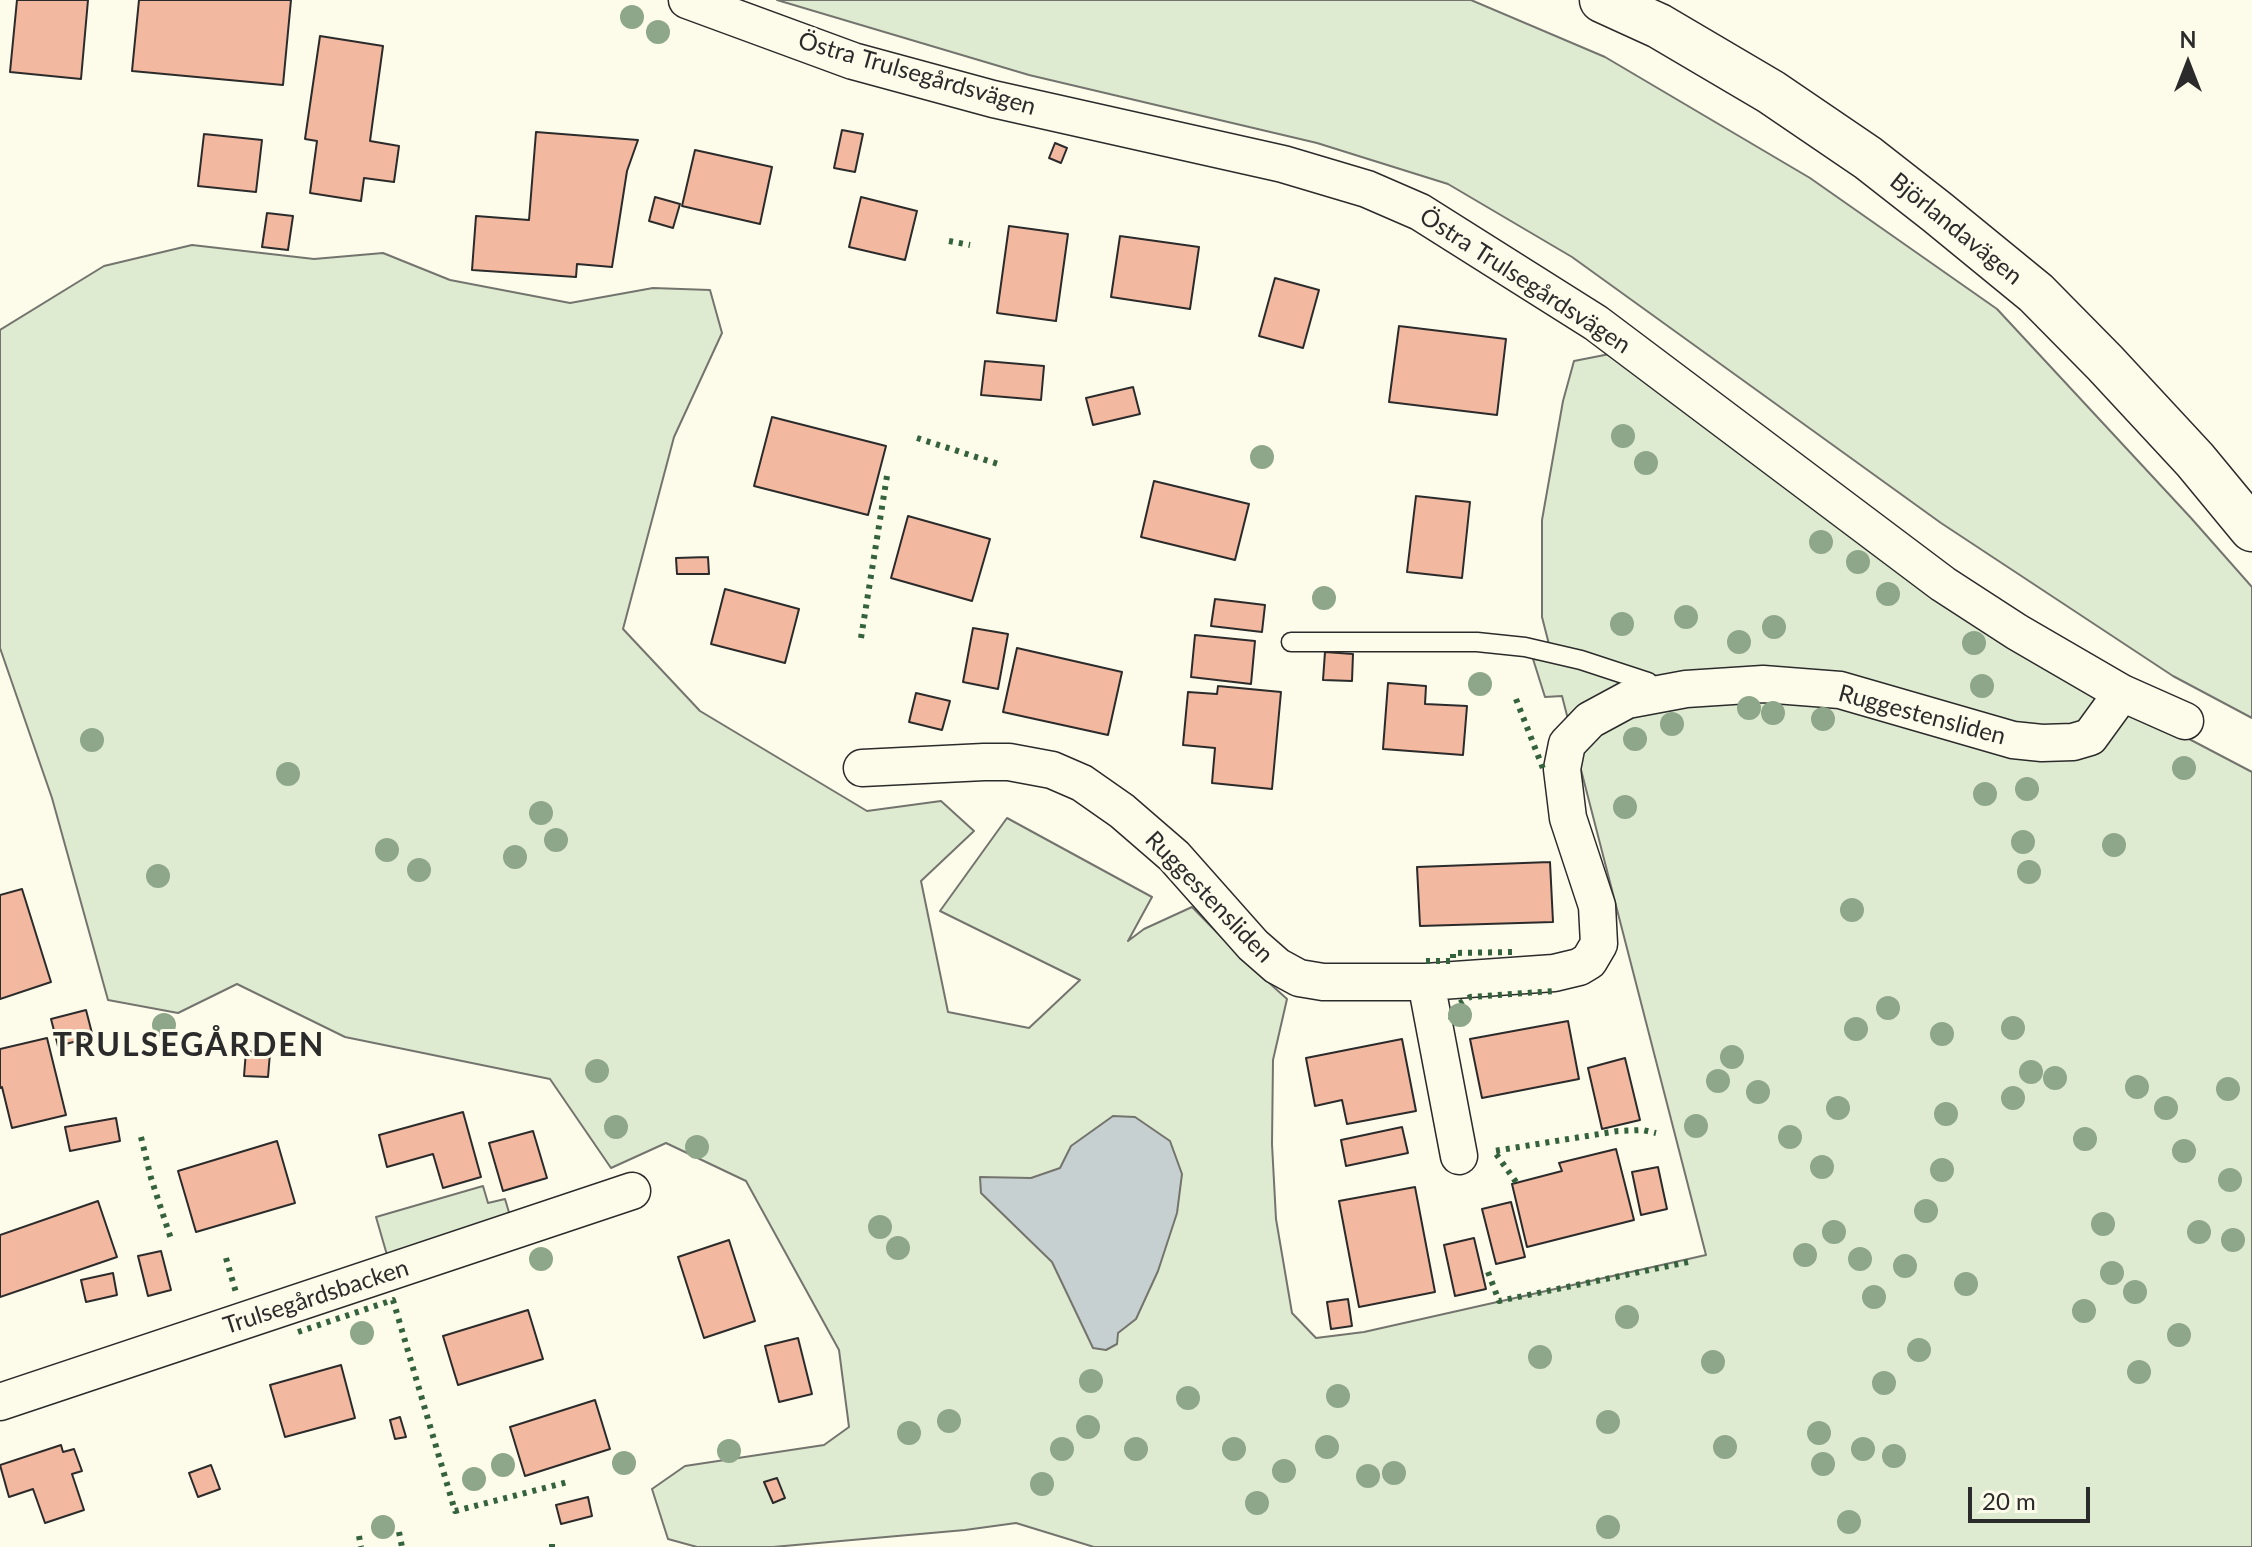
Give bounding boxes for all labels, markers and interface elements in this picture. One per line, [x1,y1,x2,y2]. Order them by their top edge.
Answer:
north arrow [2148,24,2228,104]
street label: Östra Trulsegårdsvägen [795,26,1039,122]
text: N [2180,26,2196,53]
street label: Björlandavägen [1884,167,2028,291]
street label: Östra Trulsegårdsvägen [1414,202,1636,360]
street label: Ruggestensliden [1835,679,2009,751]
street label: Ruggestensliden [1139,825,1279,969]
district label: TRULSEGÅRDEN [53,1027,325,1065]
street label: Trulsegårdsbacken [220,1253,412,1341]
scale bar [1972,1471,2094,1521]
text: 20 m [1982,1486,2036,1515]

